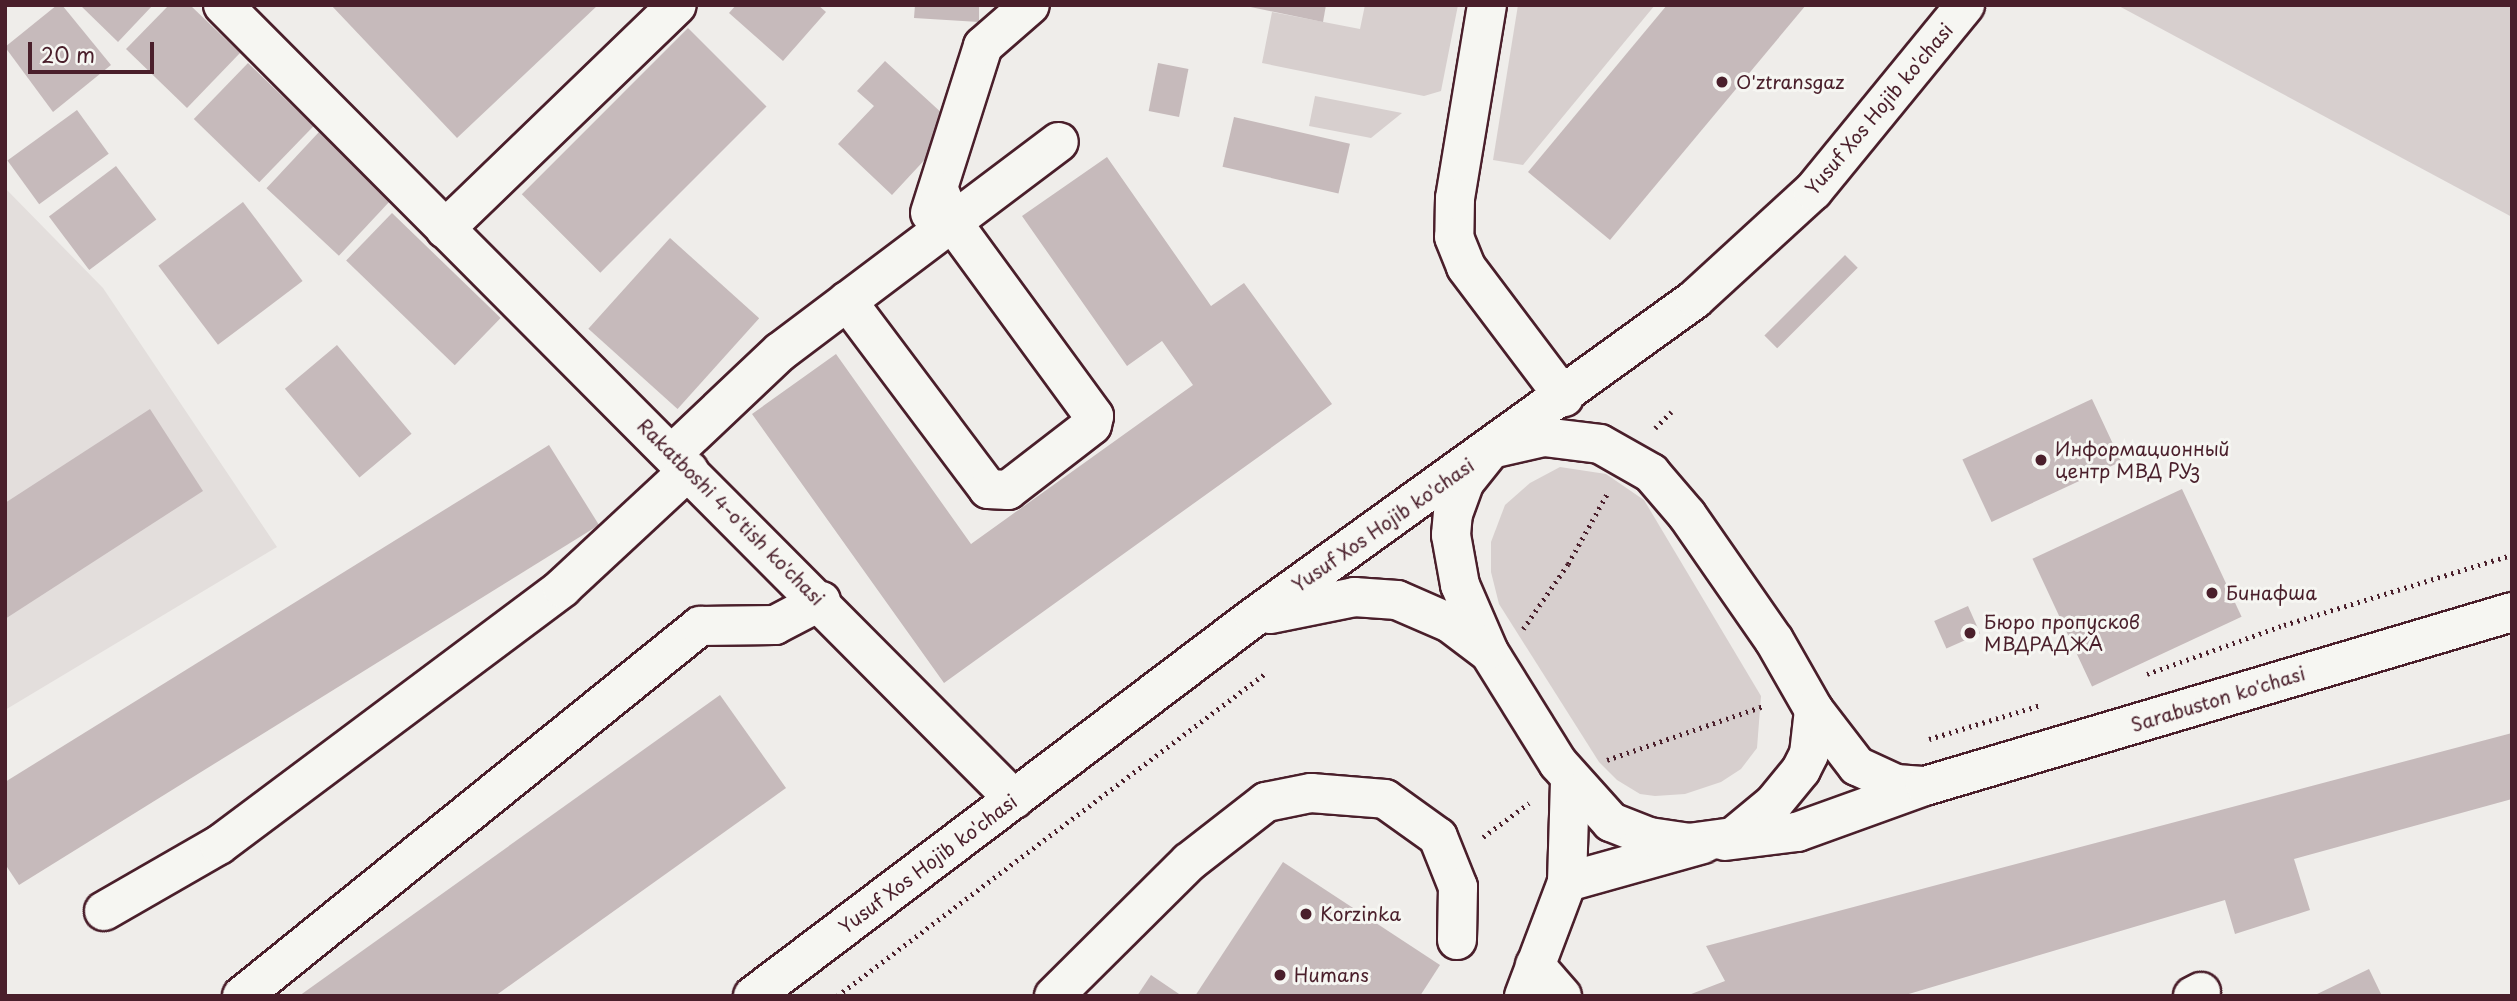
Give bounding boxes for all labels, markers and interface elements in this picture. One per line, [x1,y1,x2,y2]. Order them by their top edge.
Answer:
street label: Yusuf Xos Hojib ko'chasi [1800,18,1958,200]
scale bar [32,28,158,72]
text: 20 m [41,38,95,70]
place label: O'ztransgaz [1736,71,1845,93]
marker: O'ztransgaz [1714,74,1730,90]
street label: Rakatboshi 4-o'tish ko'chasi [633,414,829,610]
place label: Информационный центр МВД РУз [2055,438,2230,482]
marker: Информационный центр МВД РУз [2033,452,2049,468]
street label: Yusuf Xos Hojib ko'chasi [1287,453,1479,597]
place label: Бинафша [2226,582,2317,604]
marker: Бинафша [2204,585,2220,601]
place label: Бюро пропусков МВДРАДЖА [1984,611,2140,655]
marker: Бюро пропусков МВДРАДЖА [1962,625,1978,641]
street label: Sarabuston ko'chasi [2128,662,2308,736]
street label: Yusuf Xos Hojib ko'chasi [834,789,1022,939]
place label: Korzinka [1320,903,1401,925]
marker: Korzinka [1298,906,1314,922]
place label: Humans [1294,964,1369,986]
marker: Humans [1272,967,1288,983]

